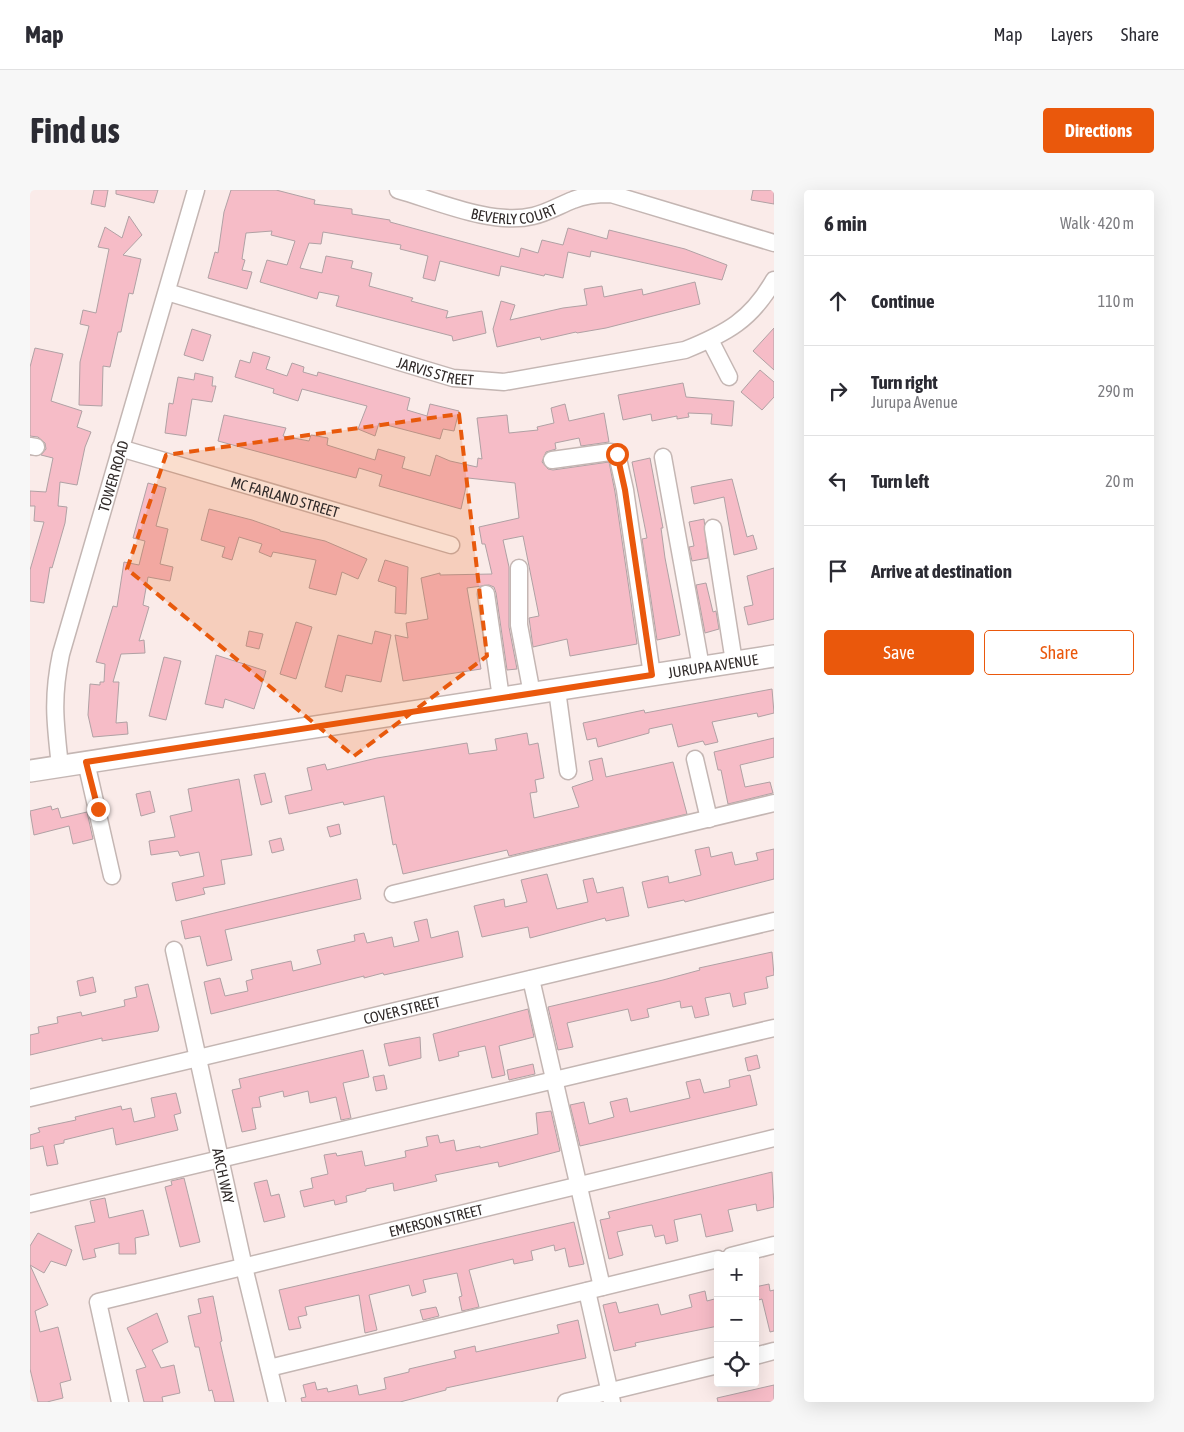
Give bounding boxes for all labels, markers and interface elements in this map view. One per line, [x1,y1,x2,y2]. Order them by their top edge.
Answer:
text: Map [25,21,64,48]
text: Map [993,24,1022,45]
text: Layers [1050,24,1093,45]
text: Share [1121,24,1159,45]
button: Directions [1043,108,1154,153]
text: Find us [30,110,120,150]
street label: BEVERLY COURT [470,200,560,227]
text: 6 min [824,211,867,235]
text: Walk · 420 m [1060,214,1134,232]
icon: ahead [824,287,852,315]
text: Continue [871,290,935,312]
text: 110 m [1098,292,1134,310]
street label: JARVIS STREET [395,353,475,388]
text: Turn right [871,371,938,393]
icon: right [824,377,852,405]
text: 290 m [1098,382,1134,400]
text: Jurupa Avenue [871,393,958,411]
street label: TOWER ROAD [94,438,131,514]
route start [606,443,629,466]
icon: left [824,467,852,495]
text: Turn left [871,470,929,492]
street label: MC FARLAND STREET [229,472,341,520]
text: 20 m [1105,472,1134,490]
icon: arrive [824,557,852,585]
text: Arrive at destination [871,560,1012,582]
button: Save [824,630,974,675]
button: Share [984,630,1134,675]
street label: JURUPA AVENUE [667,650,760,681]
route end [87,798,110,821]
street label: COVER STREET [362,992,442,1027]
street label: ARCH WAY [209,1146,238,1205]
street label: EMERSON STREET [387,1200,485,1240]
map controls [714,1252,759,1387]
button: + [714,1252,759,1297]
button: − [714,1297,759,1342]
button: locate [714,1342,759,1387]

